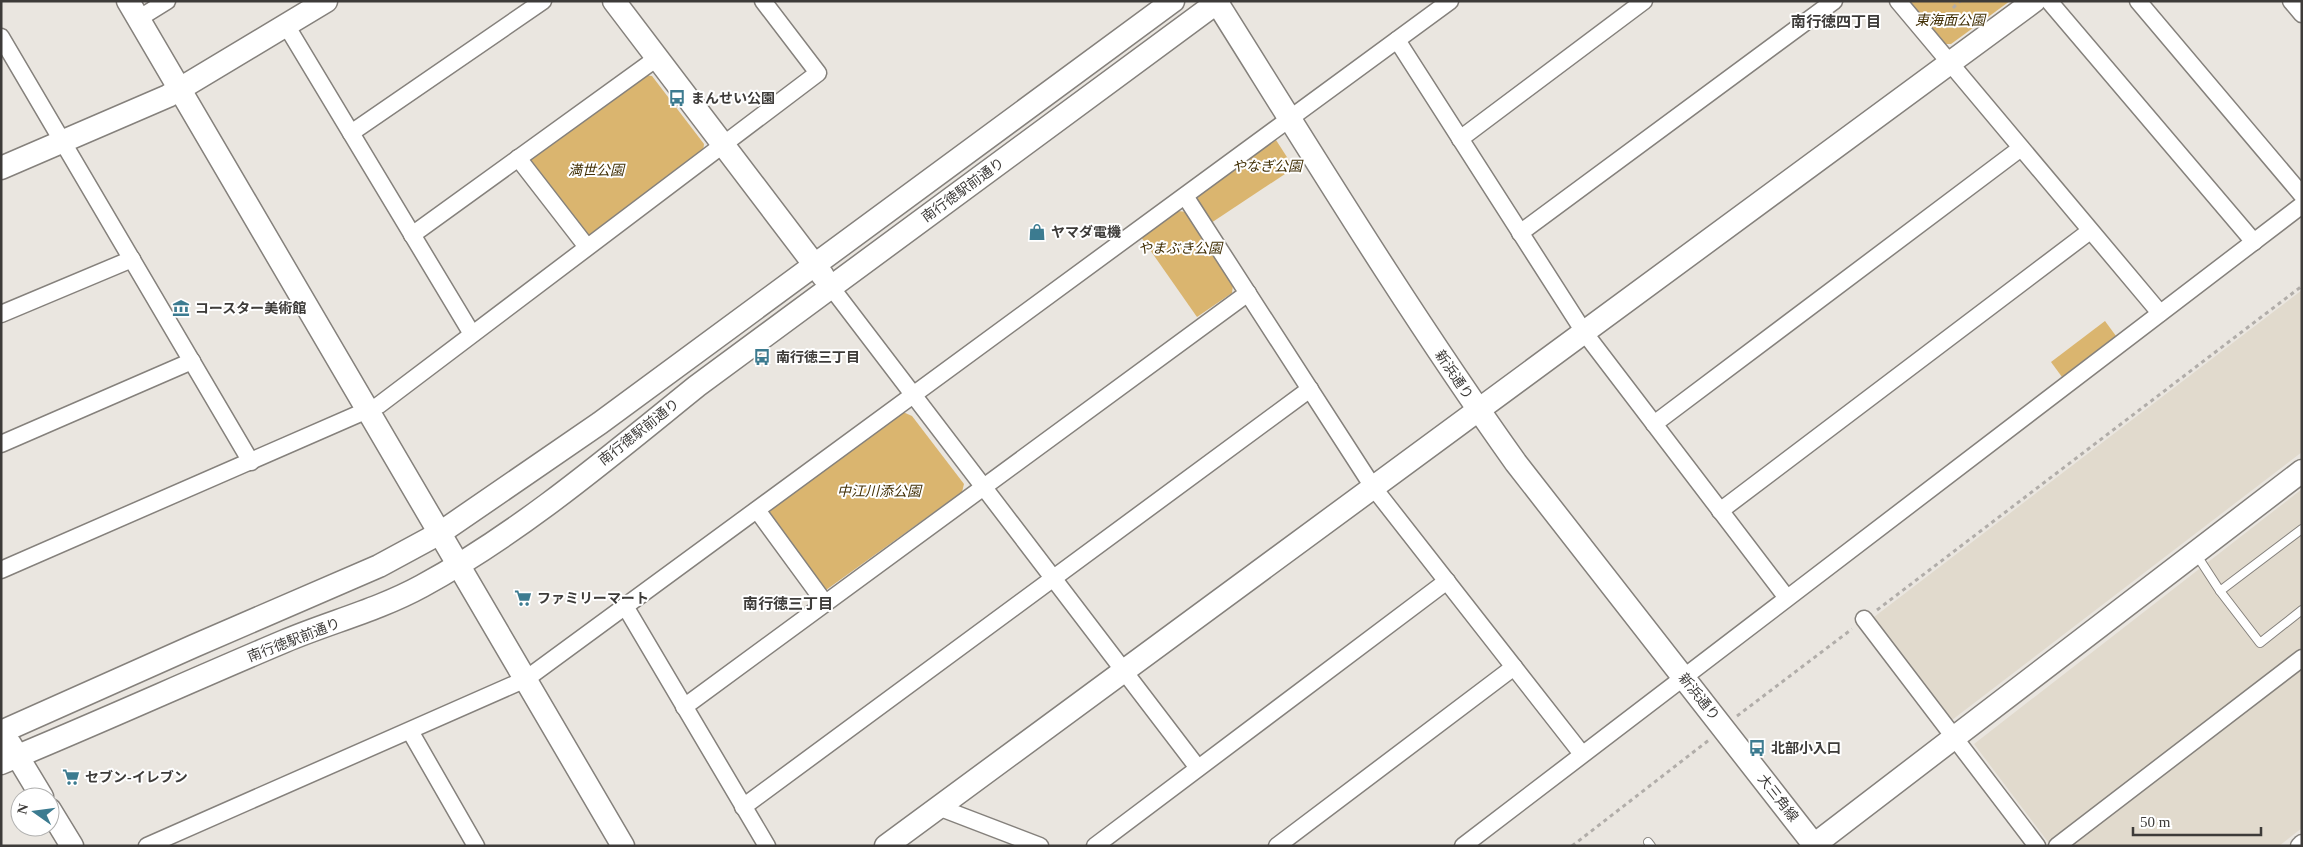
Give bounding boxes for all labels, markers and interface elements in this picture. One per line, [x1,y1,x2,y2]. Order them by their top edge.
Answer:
park label: 東海面公園 [1915,13,1987,28]
district label: 南行徳四丁目 [1791,14,1881,30]
bus stop icon: まんせい公園 [667,88,687,108]
place label: まんせい公園 [691,91,775,106]
street label: 南行徳駅前通り [918,154,1007,225]
park label: やなぎ公園 [1232,159,1304,174]
park label: 満世公園 [568,163,626,178]
shop icon: ヤマダ電機 [1027,222,1047,242]
place label: ヤマダ電機 [1051,224,1121,240]
park label: やまぶき公園 [1138,241,1224,256]
museum icon: コースター美術館 [171,298,191,318]
place label: コースター美術館 [195,301,306,316]
bus stop icon: 南行徳三丁目 [752,347,772,367]
street label: 新浜通り [1432,348,1476,402]
place label: 南行徳三丁目 [776,350,860,365]
street label: 南行徳駅前通り [595,395,682,468]
park label: 中江川添公園 [837,484,923,499]
supermarket icon: ファミリーマート [513,588,533,608]
place label: ファミリーマート [537,591,649,606]
district label: 南行徳三丁目 [743,596,833,612]
street label: 南行徳駅前通り [245,615,342,665]
street label: 新浜通り [1676,671,1722,723]
bus stop icon: 北部小入口 [1747,738,1767,758]
place label: 北部小入口 [1771,741,1841,756]
supermarket icon: セブン-イレブン [61,767,81,787]
place label: セブン-イレブン [85,769,188,785]
street label: 大三角線 [1755,771,1801,825]
north arrow [10,787,60,837]
text: N [14,802,31,816]
scale bar [2133,804,2260,836]
text: 50 m [2140,814,2171,830]

